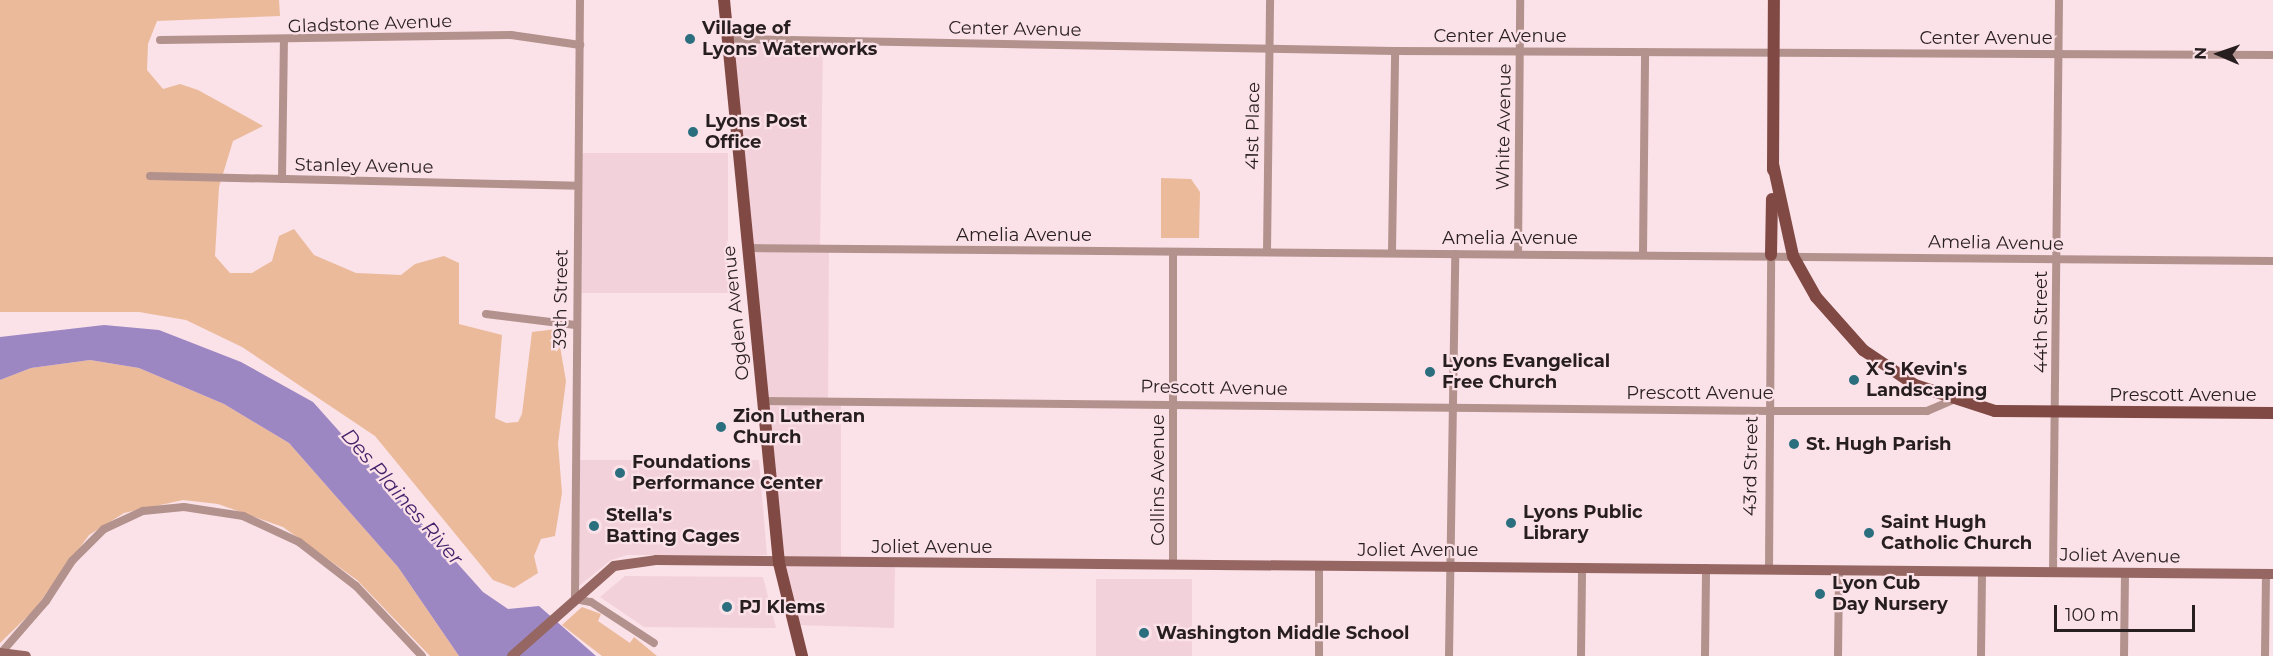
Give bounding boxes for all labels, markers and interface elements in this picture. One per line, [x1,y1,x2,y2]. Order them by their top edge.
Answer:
street label: Gladstone Avenue [288,10,452,38]
street label: Center Avenue [948,17,1082,41]
place label: Village of Lyons Waterworks [702,18,877,60]
north arrow [2189,24,2249,84]
street label: Center Avenue [1433,25,1567,47]
street label: Center Avenue [1919,27,2053,49]
marker: Village of Lyons Waterworks [683,32,697,46]
text: N [2191,47,2210,60]
street label: White Avenue [1492,63,1516,191]
street label: 41st Place [1241,82,1265,170]
place label: Lyons Post Office [705,111,807,154]
marker: Lyons Post Office [686,125,700,139]
street label: Stanley Avenue [294,154,434,178]
street label: Amelia Avenue [956,224,1092,246]
street label: Amelia Avenue [1442,227,1578,249]
street label: Amelia Avenue [1928,231,2064,255]
street label: Ogden Avenue [718,245,754,381]
street label: 39th Street [549,249,573,349]
street label: 44th Street [2030,271,2052,373]
place label: Lyons Evangelical Free Church [1442,351,1610,394]
place label: X S Kevin's Landscaping [1866,359,1987,401]
marker: Lyons Evangelical Free Church [1423,365,1437,379]
marker: X S Kevin's Landscaping [1847,373,1861,387]
street label: Prescott Avenue [1140,376,1288,400]
street label: Prescott Avenue [1626,382,1774,404]
street label: Prescott Avenue [2109,384,2257,406]
place label: Zion Lutheran Church [733,406,865,448]
street label: Collins Avenue [1147,414,1169,546]
street label: 43rd Street [1739,416,1763,516]
marker: Zion Lutheran Church [714,420,728,434]
water label: Des Plaines River [336,424,468,570]
place label: St. Hugh Parish [1806,433,1951,455]
marker: St. Hugh Parish [1787,437,1801,451]
place label: Foundations Performance Center [632,452,823,494]
marker: Foundations Performance Center [613,466,627,480]
place label: Lyons Public Library [1523,502,1643,544]
place label: Stella's Batting Cages [606,505,740,548]
place label: Saint Hugh Catholic Church [1881,512,2032,554]
marker: Lyons Public Library [1504,516,1518,530]
marker: Stella's Batting Cages [587,519,601,533]
marker: Saint Hugh Catholic Church [1862,526,1876,540]
street label: Joliet Avenue [872,536,992,558]
street label: Joliet Avenue [1358,539,1478,561]
street label: Joliet Avenue [2059,544,2181,568]
place label: Lyon Cub Day Nursery [1832,573,1948,616]
marker: Lyon Cub Day Nursery [1813,587,1827,601]
scale bar [2057,593,2198,631]
place label: PJ Klems [739,596,825,618]
marker: PJ Klems [720,600,734,614]
text: 100 m [2065,604,2119,626]
place label: Washington Middle School [1156,622,1409,644]
marker: Washington Middle School [1137,626,1151,640]

